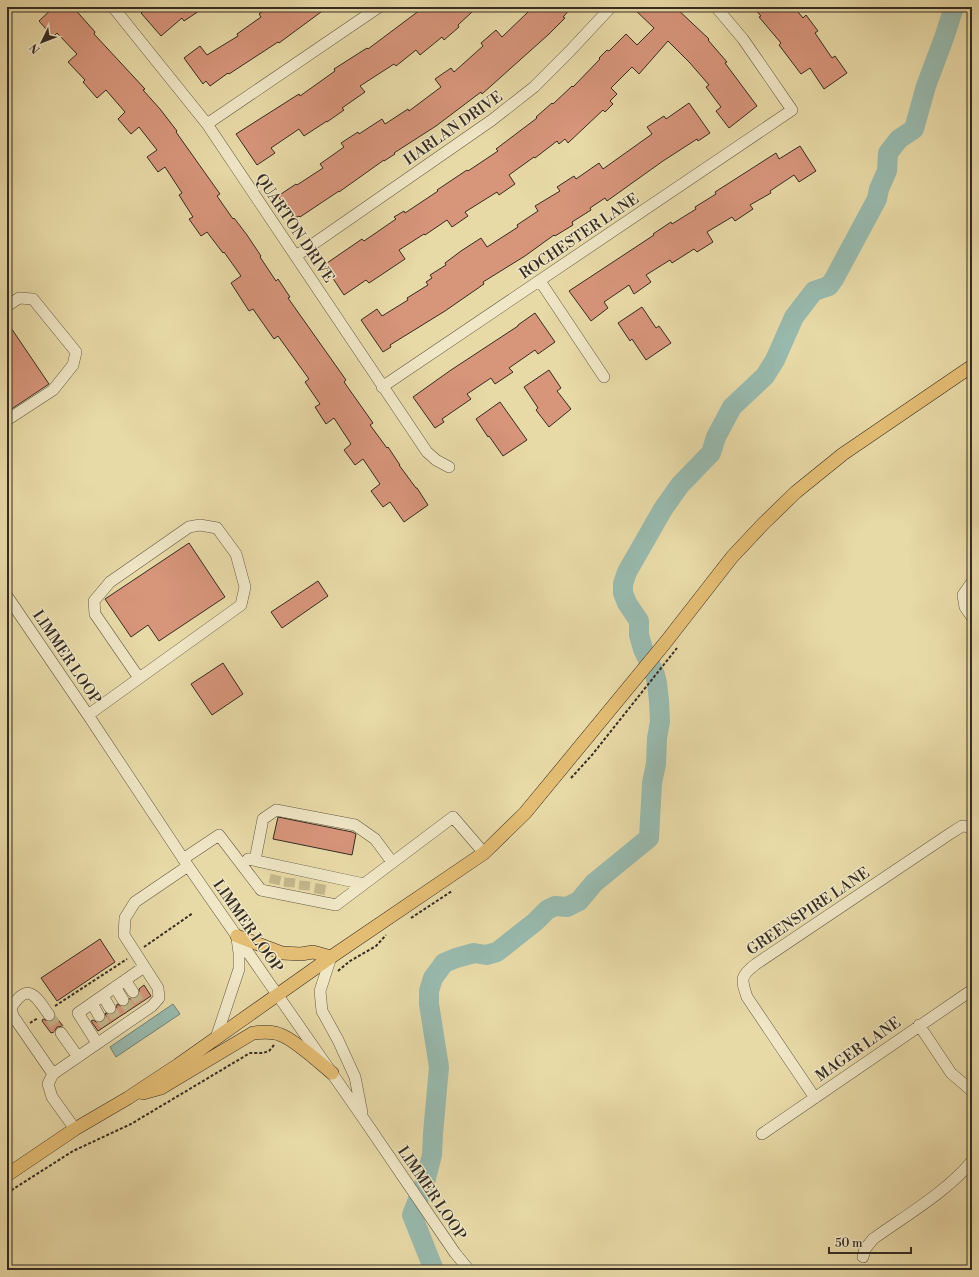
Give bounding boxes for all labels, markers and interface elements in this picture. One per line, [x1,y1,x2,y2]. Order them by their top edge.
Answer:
north arrow [22,22,62,62]
text: N [27,40,44,56]
street label: HARLAN DRIVE [400,87,506,170]
street label: QUARTON DRIVE [251,170,338,286]
street label: ROCHESTER LANE [516,189,643,283]
street label: LIMMER LOOP [28,607,105,708]
street label: GREENSPIRE LANE [743,863,873,960]
street label: LIMMER LOOP [208,876,287,977]
street label: MAGER LANE [812,1013,905,1086]
street label: LIMMER LOOP [393,1143,470,1244]
scale bar [829,1229,911,1255]
text: 50 m [835,1236,863,1251]

